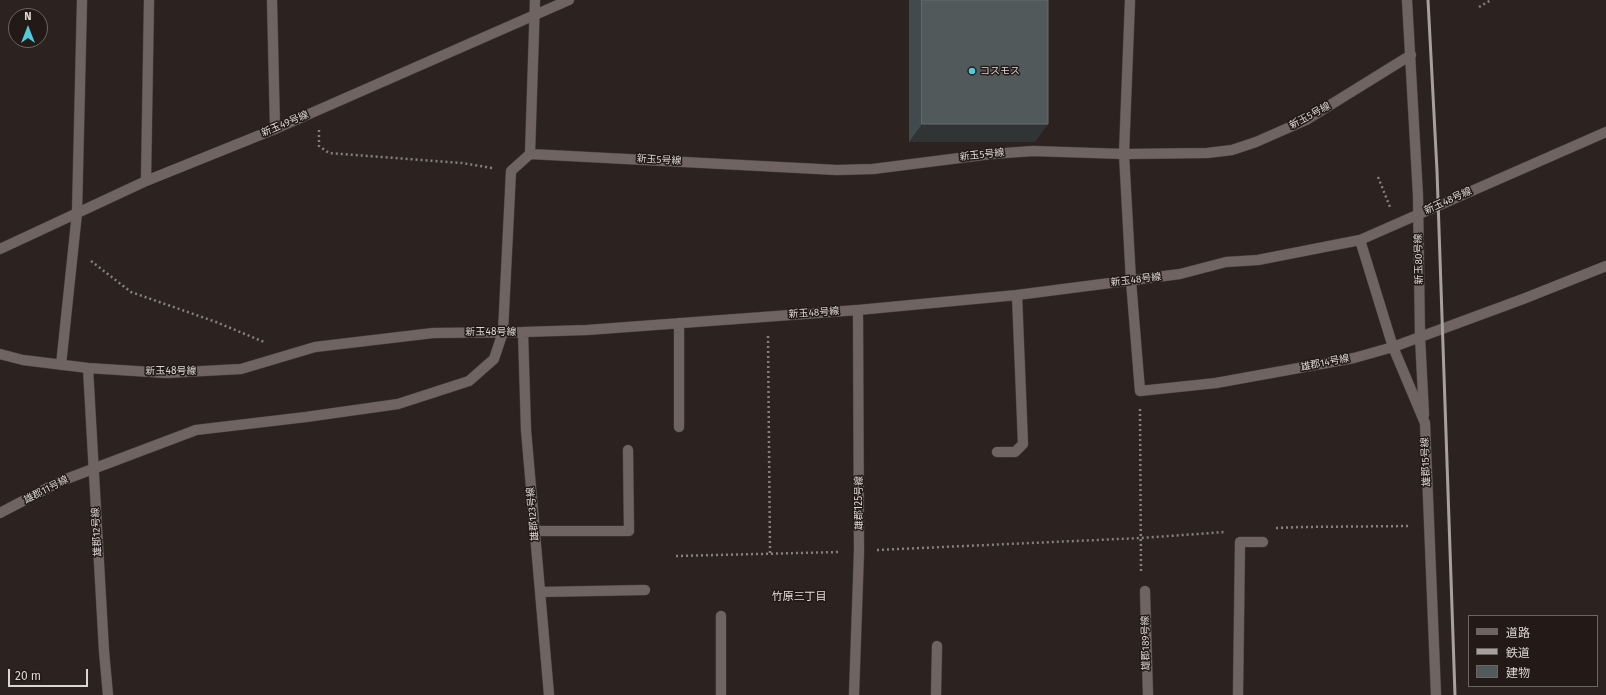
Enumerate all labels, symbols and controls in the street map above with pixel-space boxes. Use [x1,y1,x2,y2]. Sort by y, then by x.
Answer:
north arrow [8,8,48,48]
text: N [24,10,32,23]
place label: コスモス [980,65,1020,77]
marker: コスモス [967,66,977,76]
street label: 新玉5号線 [1287,100,1333,132]
street label: 新玉49号線 [259,109,311,139]
street label: 新玉5号線 [959,147,1005,163]
street label: 新玉5号線 [636,153,682,167]
street label: 新玉48号線 [1422,185,1474,217]
street label: 新玉80号線 [1413,233,1425,285]
street label: 新玉48号線 [1110,271,1162,289]
street label: 新玉48号線 [788,305,840,321]
street label: 新玉48号線 [466,326,516,338]
street label: 雄郡14号線 [1299,352,1351,374]
street label: 新玉48号線 [146,365,196,377]
street label: 雄郡15号線 [1419,437,1433,487]
street label: 雄郡11号線 [22,474,70,506]
street label: 雄郡125号線 [853,476,865,530]
street label: 雄郡123号線 [525,486,541,542]
street label: 雄郡12号線 [90,507,104,557]
district label: 竹原三丁目 [772,590,826,604]
street label: 雄郡189号線 [1140,615,1152,671]
legend [1468,615,1598,687]
text: 道路 [1506,626,1530,640]
text: 鉄道 [1506,646,1530,660]
scale bar [10,661,90,687]
text: 建物 [1506,666,1530,680]
text: 20 m [15,669,41,683]

